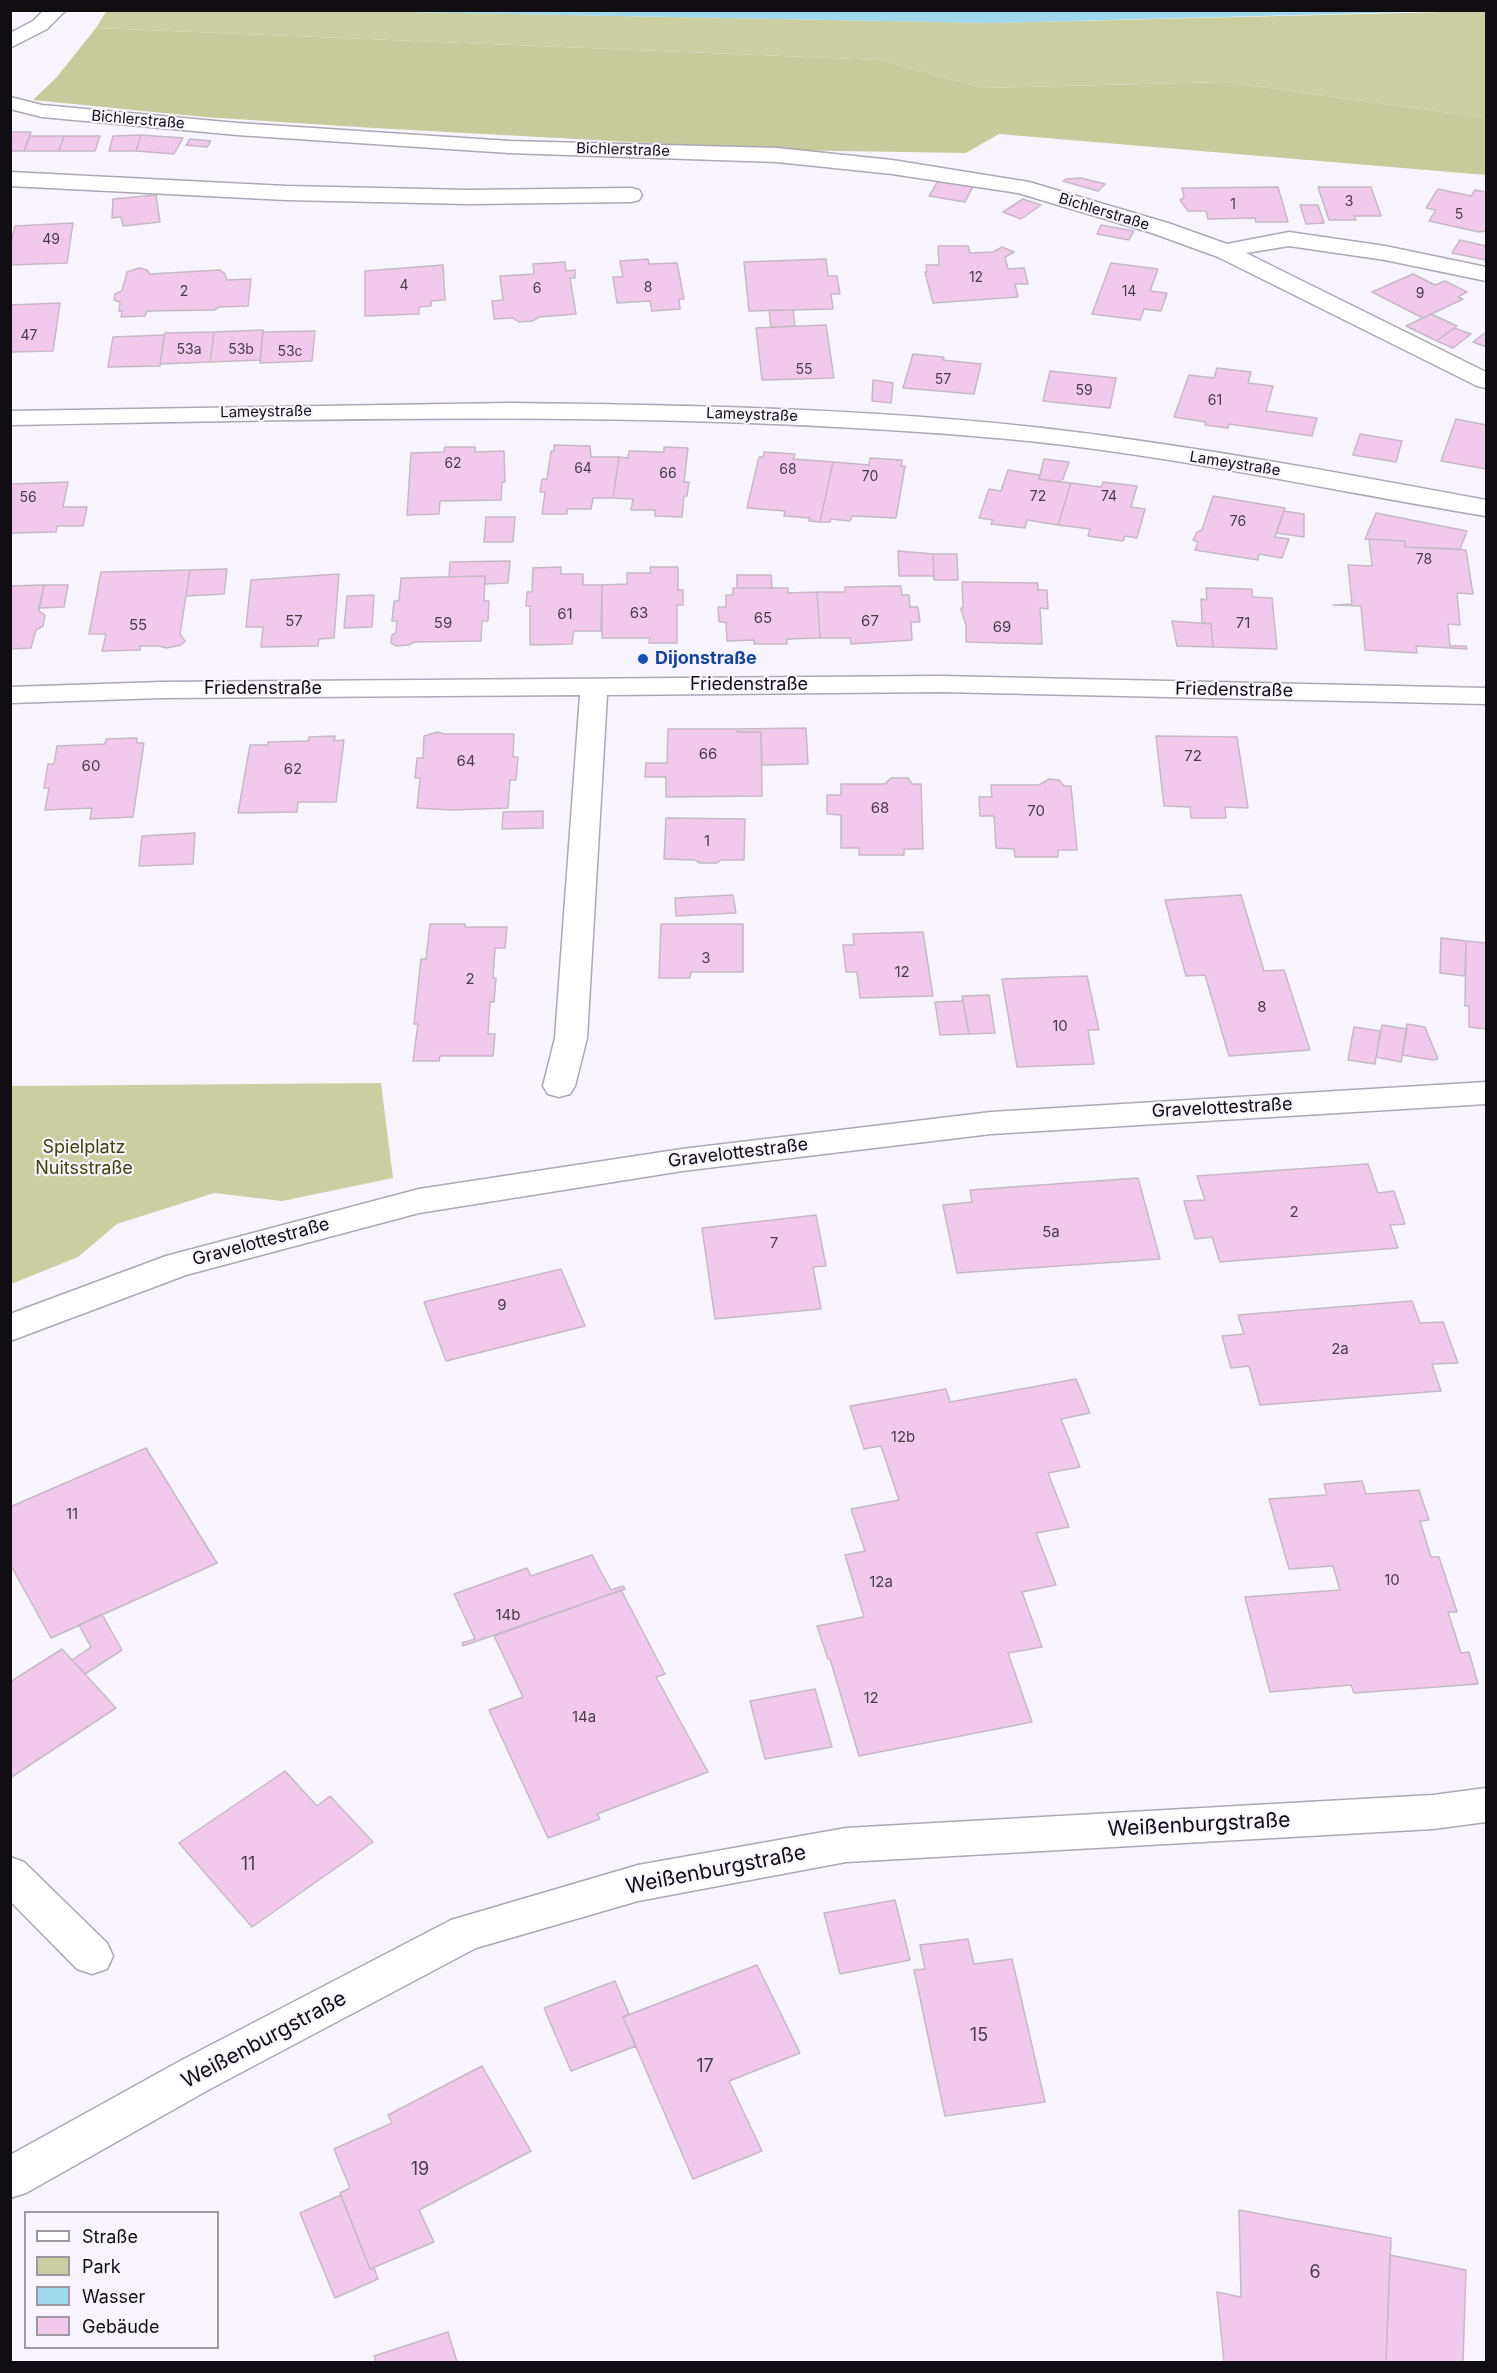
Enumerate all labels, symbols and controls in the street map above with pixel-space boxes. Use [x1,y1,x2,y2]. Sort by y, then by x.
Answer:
street label: Bichlerstraße [90,107,186,133]
street label: Bichlerstraße [576,139,670,161]
street label: Bichlerstraße [1057,190,1151,234]
house number: 3 [1345,194,1353,210]
house number: 1 [1230,197,1236,213]
house number: 5 [1455,207,1463,223]
house number: 49 [42,232,60,248]
house number: 12 [969,270,983,286]
house number: 4 [399,278,409,294]
house number: 8 [644,280,652,296]
house number: 6 [533,281,541,297]
house number: 2 [180,284,188,300]
house number: 14 [1122,284,1136,300]
house number: 9 [1416,286,1424,302]
house number: 47 [21,328,37,344]
house number: 53a [176,342,202,358]
house number: 53b [228,342,254,358]
house number: 53c [277,344,303,360]
house number: 55 [795,362,813,378]
house number: 57 [935,372,951,388]
house number: 59 [1075,383,1093,399]
house number: 61 [1208,393,1222,409]
street label: Lameystraße [220,402,312,422]
street label: Lameystraße [706,404,798,426]
street label: Lameystraße [1188,448,1282,480]
house number: 62 [444,456,462,472]
house number: 64 [574,461,592,477]
house number: 68 [779,462,797,478]
house number: 66 [659,466,677,482]
house number: 70 [862,469,878,485]
house number: 72 [1030,489,1046,505]
house number: 74 [1101,489,1117,505]
house number: 56 [19,490,37,506]
house number: 76 [1230,514,1246,530]
house number: 78 [1416,552,1432,568]
house number: 63 [630,604,648,622]
house number: 61 [557,605,573,623]
house number: 65 [754,609,772,627]
house number: 57 [285,612,303,630]
house number: 67 [861,612,879,630]
house number: 59 [434,614,452,632]
house number: 71 [1236,614,1250,632]
house number: 55 [129,616,147,634]
house number: 69 [993,618,1011,636]
place label: Dijonstraße [655,648,757,670]
marker: Dijonstraße [636,652,650,666]
street label: Friedenstraße [690,674,808,696]
street label: Friedenstraße [204,678,322,700]
street label: Friedenstraße [1175,678,1293,702]
house number: 66 [699,745,717,763]
house number: 72 [1184,747,1202,765]
house number: 64 [457,752,475,770]
house number: 60 [82,757,100,775]
house number: 62 [284,760,302,778]
house number: 68 [871,799,889,817]
house number: 70 [1027,802,1045,820]
house number: 1 [704,832,710,850]
house number: 3 [701,949,711,967]
house number: 12 [894,963,910,981]
house number: 2 [465,970,475,988]
house number: 8 [1257,998,1267,1016]
house number: 10 [1052,1017,1068,1035]
street label: Gravelottestraße [1151,1094,1293,1122]
street label: Gravelottestraße [667,1134,809,1172]
park label: Spielplatz Nuitsstraße [35,1137,133,1180]
house number: 2 [1289,1203,1299,1221]
street label: Gravelottestraße [190,1213,332,1271]
house number: 5a [1042,1223,1060,1241]
house number: 7 [770,1234,778,1252]
house number: 9 [497,1296,507,1314]
house number: 2a [1331,1340,1349,1358]
house number: 12b [891,1428,915,1446]
house number: 11 [66,1505,78,1523]
house number: 10 [1384,1571,1400,1589]
house number: 12a [869,1573,893,1591]
house number: 14b [496,1606,520,1624]
house number: 12 [863,1689,879,1707]
house number: 14a [572,1708,596,1726]
street label: Weißenburgstraße [1107,1808,1291,1842]
street label: Weißenburgstraße [624,1840,808,1900]
house number: 11 [241,1854,255,1876]
street label: Weißenburgstraße [177,1986,351,2094]
house number: 15 [970,2025,988,2047]
house number: 17 [696,2056,714,2078]
house number: 19 [411,2159,429,2181]
legend [24,2211,219,2349]
text: Straße [82,2226,138,2247]
text: Park [82,2256,121,2277]
house number: 6 [1309,2262,1321,2284]
text: Wasser [82,2286,145,2307]
text: Gebäude [82,2316,159,2337]

